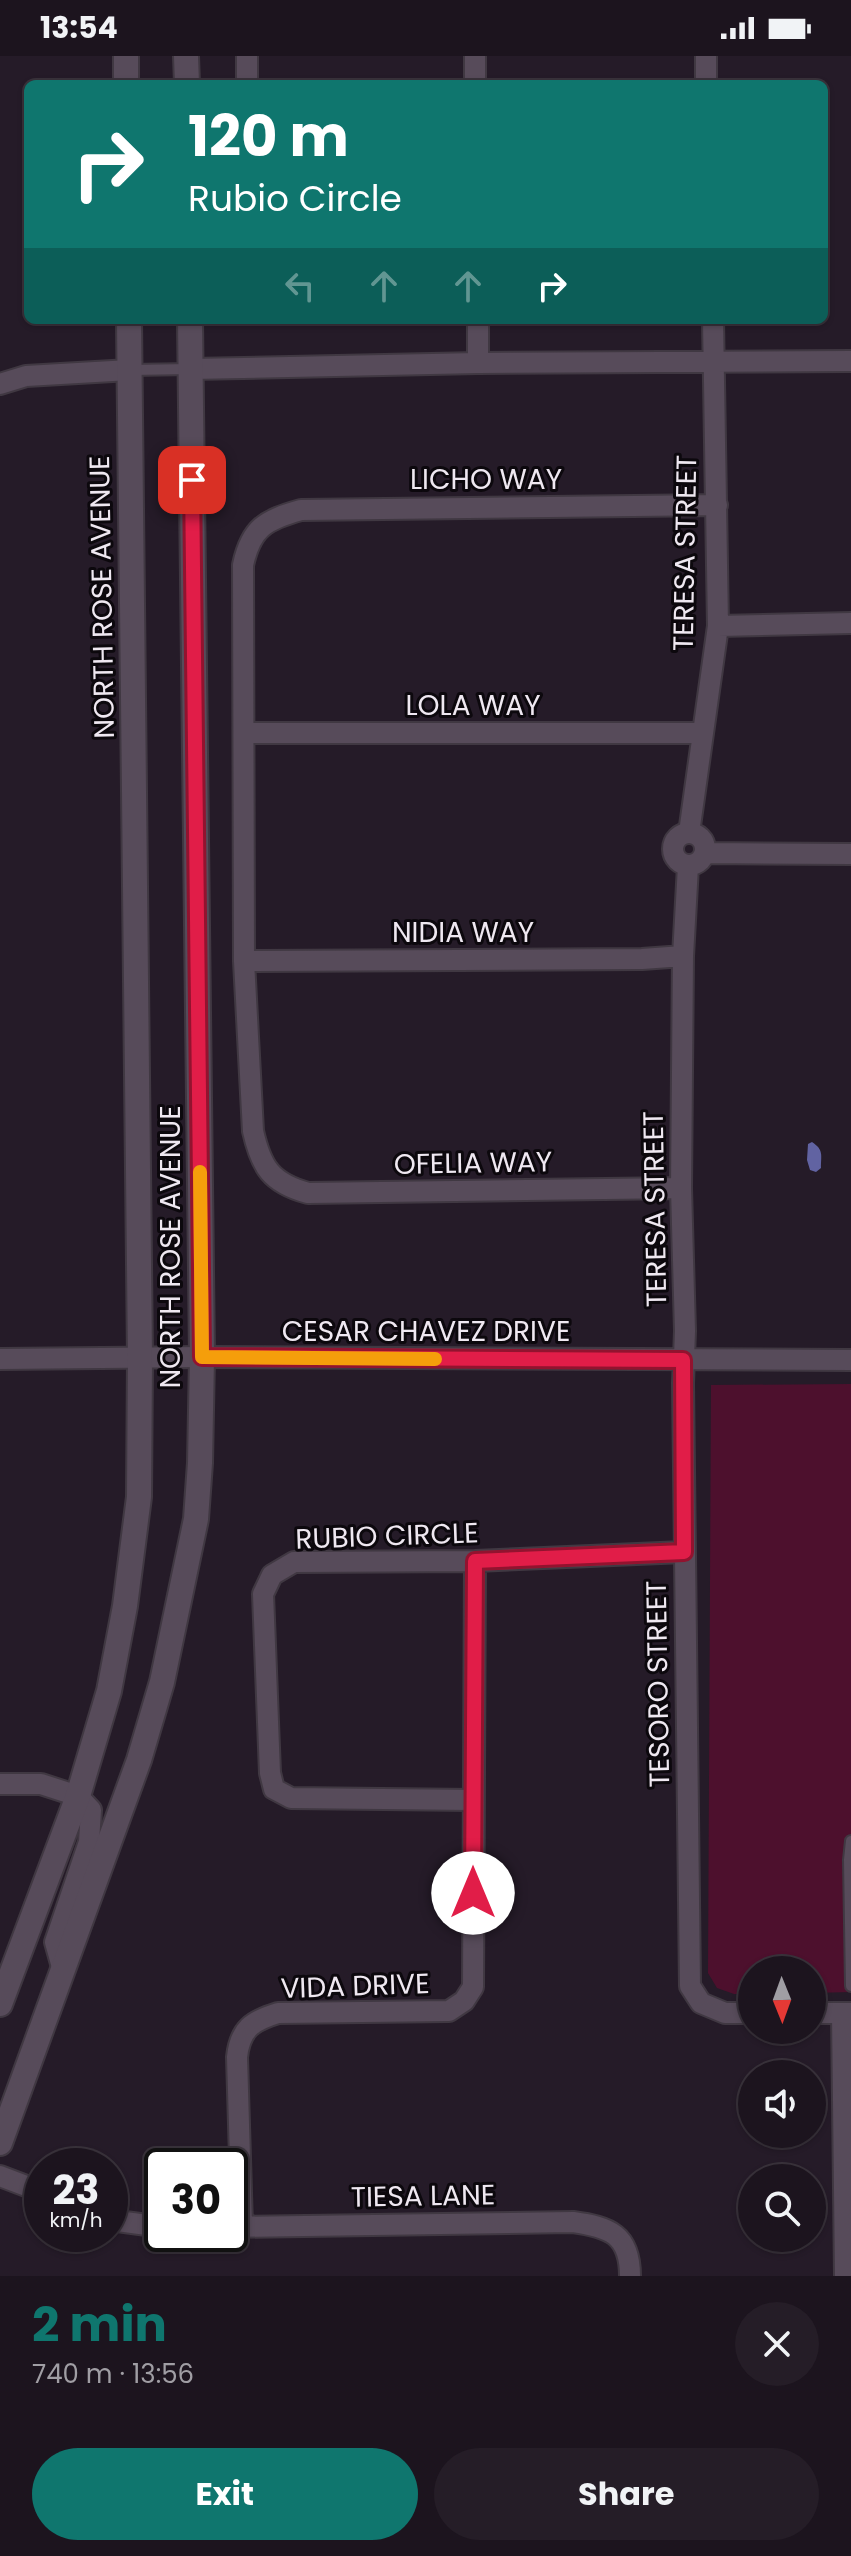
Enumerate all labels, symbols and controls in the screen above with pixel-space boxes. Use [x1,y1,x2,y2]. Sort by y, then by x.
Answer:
text: 13:54 [40,6,118,49]
text: 120 m [188,97,349,176]
icon: right [56,112,160,216]
text: Rubio Circle [188,173,402,224]
icon: left [278,264,322,308]
icon: ahead [362,264,406,308]
icon: ahead [446,264,490,308]
icon: right [530,264,574,308]
pin [158,446,226,514]
street label: NORTH ROSE AVENUE [80,455,124,739]
street label: TERESA STREET [664,455,706,651]
icon: arrive [170,458,214,502]
street label: LICHO WAY [410,460,562,499]
street label: LOLA WAY [405,686,541,725]
street label: NIDIA WAY [392,913,534,952]
street label: NORTH ROSE AVENUE [151,1105,190,1389]
street label: TERESA STREET [634,1111,676,1307]
street label: OFELIA WAY [393,1142,553,1184]
street label: CESAR CHAVEZ DRIVE [282,1312,570,1351]
street label: RUBIO CIRCLE [295,1513,479,1559]
street label: TESORO STREET [637,1580,679,1788]
position arrow [431,1851,515,1935]
north arrow [738,1956,826,2044]
map controls [738,1956,826,2252]
street label: VIDA DRIVE [280,1964,430,2008]
button: sound [738,2060,826,2148]
speed limit sign: 30 [144,2148,248,2252]
text: 23 [52,2162,100,2218]
button: search [738,2164,826,2252]
street label: TIESA LANE [351,2175,495,2217]
text: km/h [49,2206,103,2234]
text: 2 min [32,2291,167,2358]
button: close [735,2302,819,2386]
text: 740 m · 13:56 [32,2356,194,2392]
button: Exit [32,2448,418,2540]
button: Share [434,2448,819,2540]

